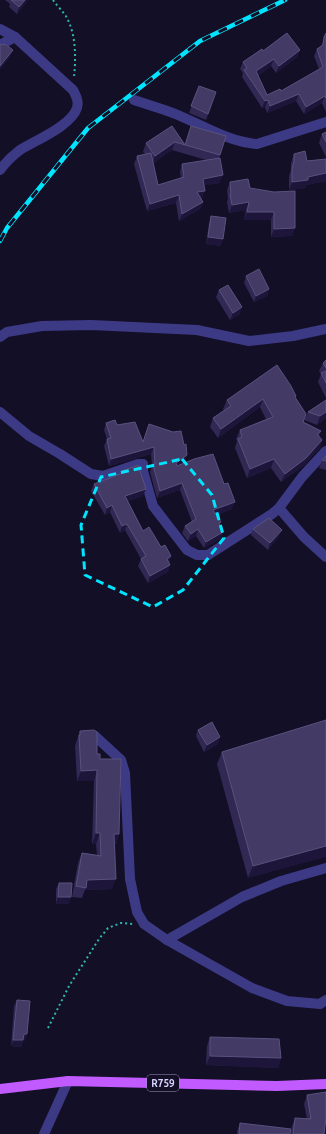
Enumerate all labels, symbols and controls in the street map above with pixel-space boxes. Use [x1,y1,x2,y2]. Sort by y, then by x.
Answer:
road number: R759 [147,1075,179,1091]

